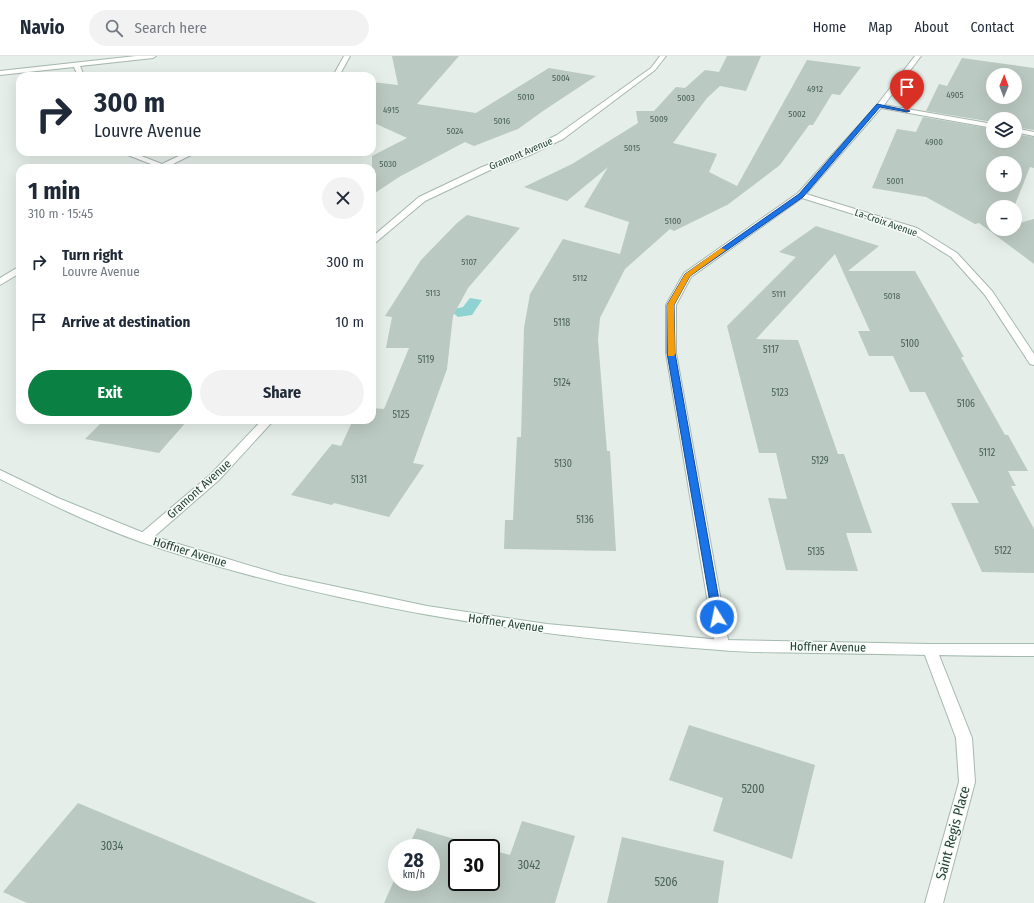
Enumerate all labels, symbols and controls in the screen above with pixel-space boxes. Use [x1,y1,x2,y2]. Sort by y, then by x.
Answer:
search box [89,10,369,46]
text: Navio [20,16,65,39]
icon: search [103,17,125,39]
text: Search here [135,19,207,37]
text: Home [813,19,846,36]
text: Map [868,19,892,36]
text: About [914,19,949,36]
text: Contact [971,19,1014,36]
north arrow [986,68,1022,104]
map controls [986,68,1022,236]
pin [890,70,924,111]
house number: 5004 [552,73,571,83]
icon: arrive [896,76,918,98]
house number: 4912 [807,84,823,94]
text: 300 m [94,86,165,119]
icon: right [28,88,80,140]
house number: 4905 [946,90,964,100]
house number: 5010 [518,92,535,102]
house number: 5003 [677,93,695,103]
house number: 4915 [383,105,399,115]
house number: 5002 [788,109,806,119]
button: layers [986,112,1022,148]
house number: 5009 [650,114,668,124]
house number: 5016 [494,116,511,126]
text: Louvre Avenue [94,120,201,142]
house number: 5024 [447,126,464,136]
street label: Gramont Avenue [487,135,555,173]
house number: 4900 [925,137,943,147]
house number: 5015 [624,143,640,153]
button: + [986,156,1022,192]
house number: 5030 [379,159,397,169]
house number: 5001 [887,176,903,186]
text: 1 min [28,177,80,205]
button: close [322,177,364,219]
button: − [986,200,1022,236]
text: 310 m · 15:45 [28,206,93,221]
street label: La-Croix Avenue [853,207,919,239]
house number: 5100 [665,216,682,226]
text: Turn right [62,246,123,264]
icon: right [28,251,50,273]
text: 300 m [327,253,364,271]
house number: 5107 [461,257,477,267]
text: Louvre Avenue [62,264,140,279]
house number: 5112 [573,273,587,283]
house number: 5113 [426,288,440,298]
house number: 5111 [772,289,786,299]
house number: 5018 [884,291,901,301]
icon: arrive [28,311,50,333]
text: Arrive at destination [62,313,190,331]
text: 10 m [335,313,364,331]
house number: 5118 [554,317,570,329]
house number: 5100 [901,338,919,350]
house number: 5117 [763,344,779,356]
house number: 5119 [418,354,434,366]
button: Exit [28,370,192,416]
button: Share [200,370,364,416]
house number: 5124 [553,377,571,389]
house number: 5123 [772,387,789,399]
house number: 5106 [957,398,975,410]
house number: 5125 [393,409,410,421]
house number: 5112 [979,447,996,459]
house number: 5129 [811,455,829,467]
street label: Gramont Avenue [164,457,234,521]
house number: 5130 [554,458,572,470]
house number: 5131 [351,474,367,486]
house number: 5136 [576,514,594,526]
street label: Hoffner Avenue [151,534,229,570]
house number: 5122 [995,545,1012,557]
house number: 5135 [807,546,825,558]
position arrow [696,596,738,638]
street label: Hoffner Avenue [467,611,545,635]
street label: Hoffner Avenue [790,639,866,655]
house number: 5200 [741,782,765,796]
street label: Saint Regis Place [932,784,974,882]
house number: 3034 [101,839,124,853]
speed limit sign: 30 [448,839,500,891]
text: 28 [404,848,424,872]
house number: 3042 [518,858,540,872]
text: km/h [403,869,425,881]
house number: 5206 [655,875,677,889]

